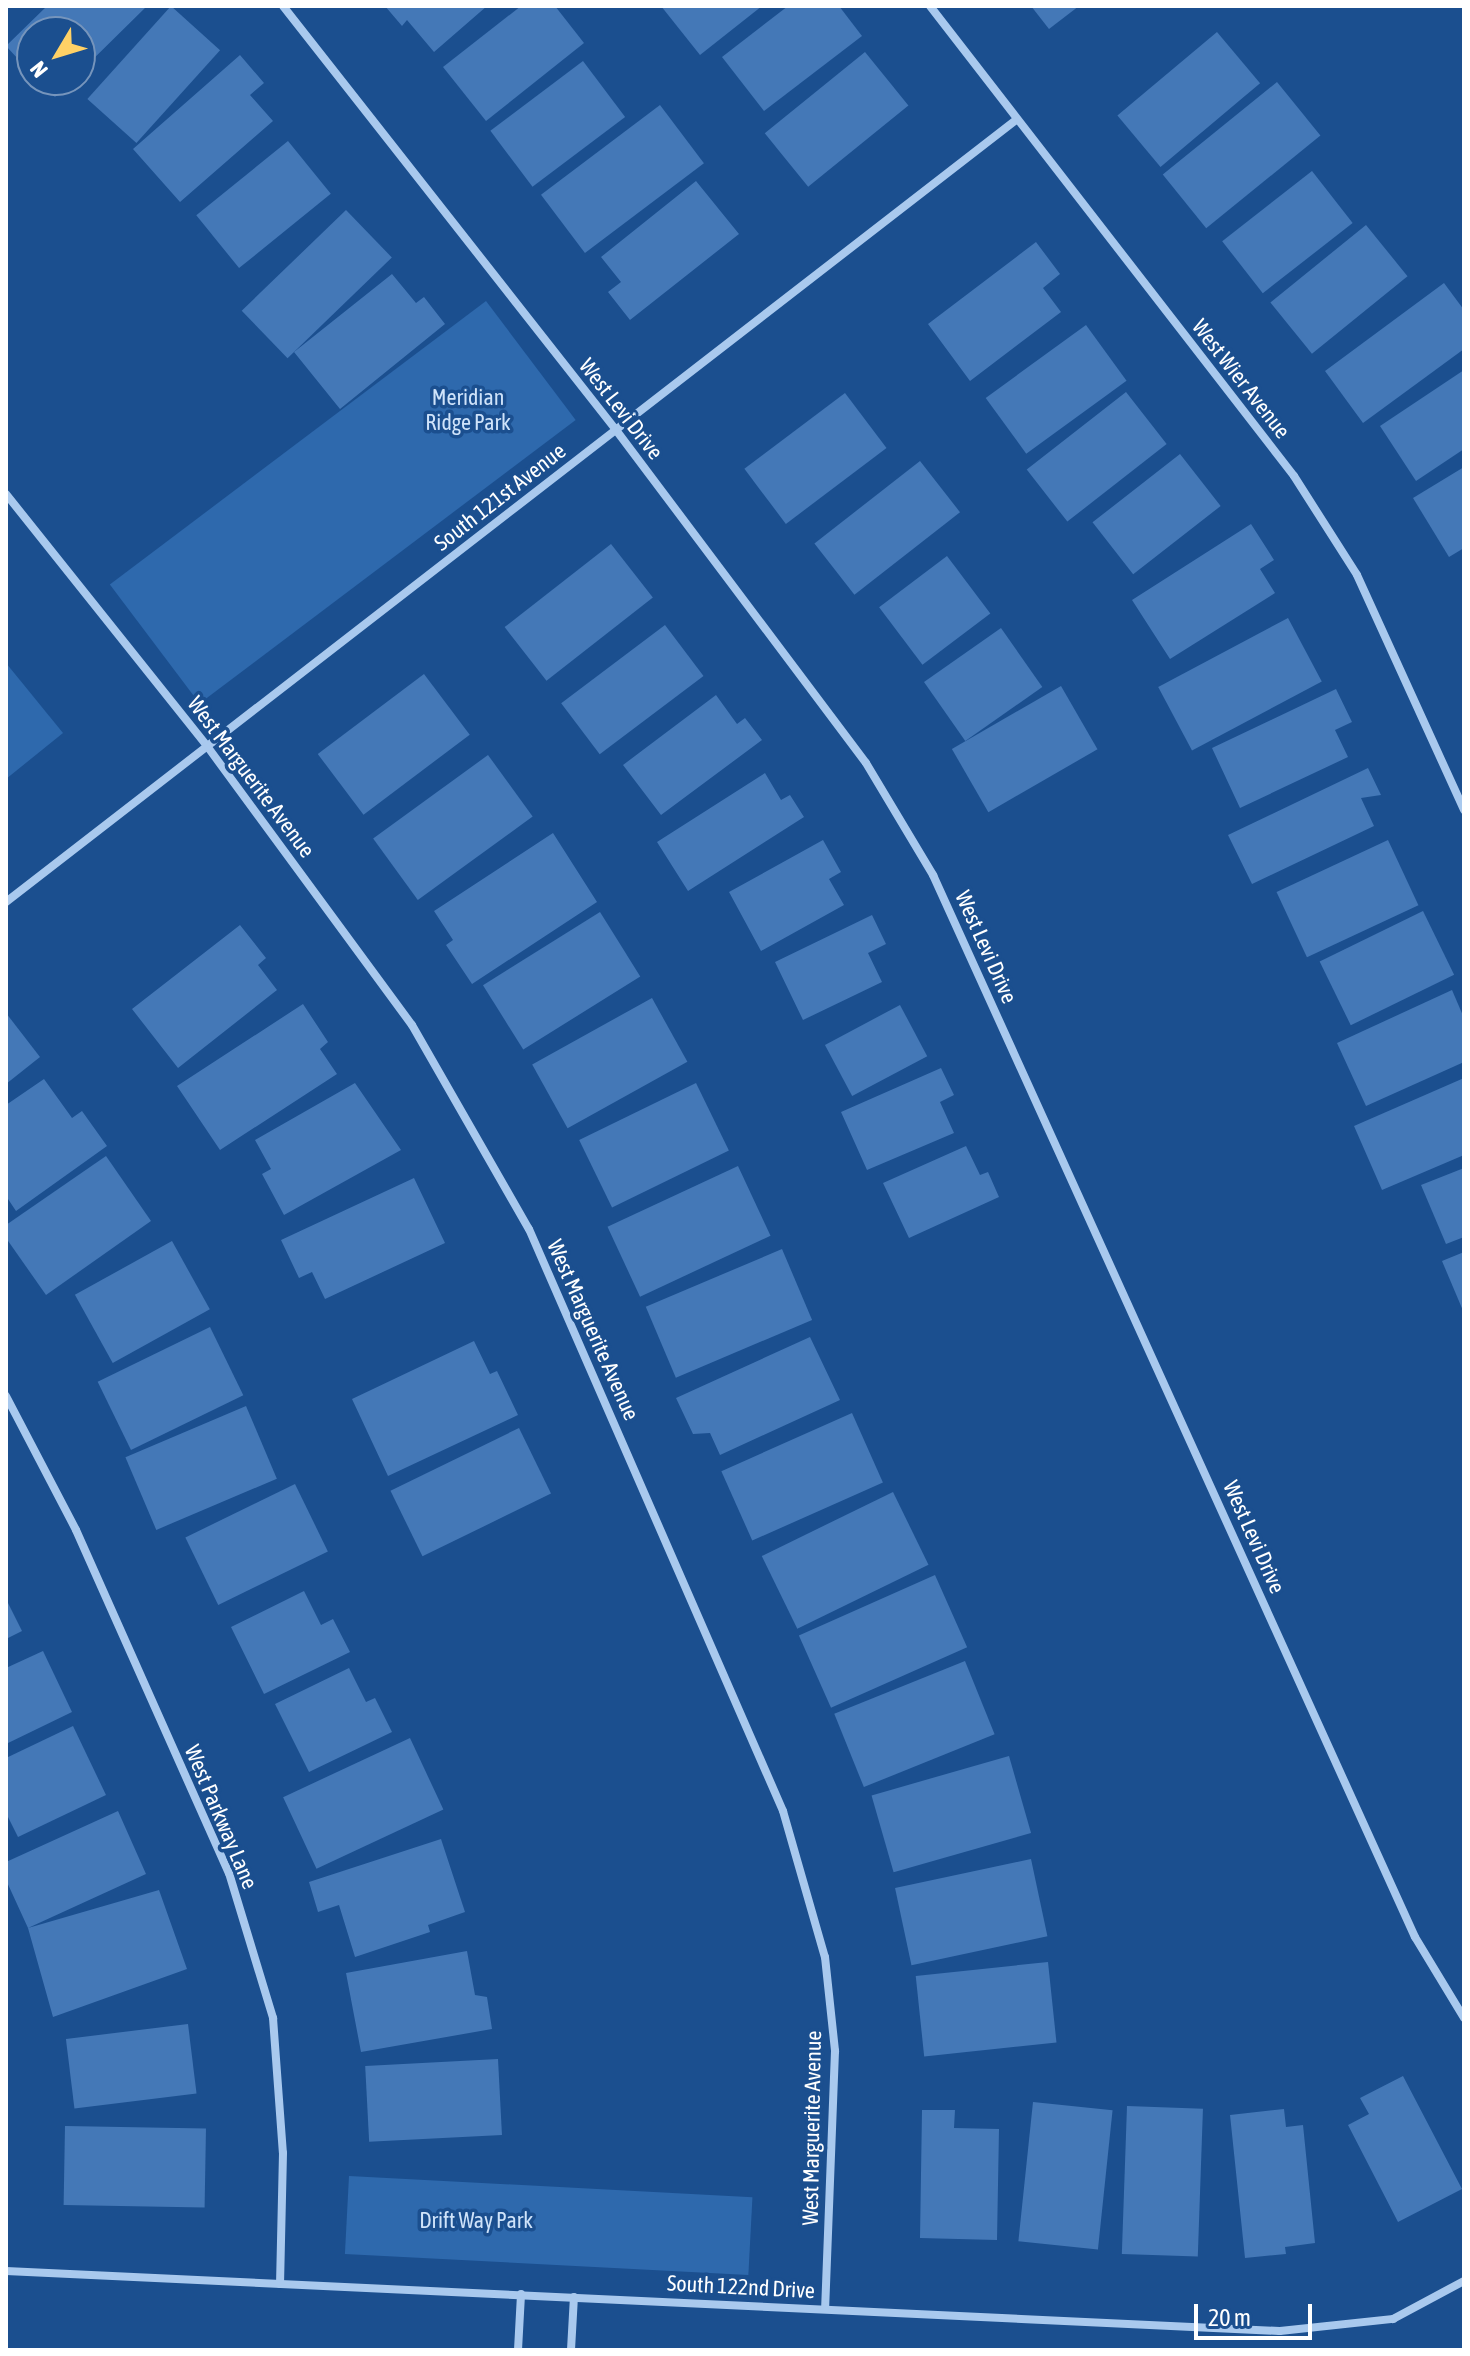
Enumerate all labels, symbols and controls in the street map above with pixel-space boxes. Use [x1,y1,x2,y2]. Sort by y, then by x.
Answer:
north arrow [16,16,96,96]
text: N [24,56,53,83]
street label: West Wier Avenue [1186,314,1296,444]
street label: West Levi Drive [573,353,669,465]
park label: Meridian Ridge Park [425,384,511,436]
street label: South 121st Avenue [429,438,571,556]
street label: West Marguerite Avenue [182,691,320,863]
street label: West Levi Drive [949,887,1023,1007]
street label: West Marguerite Avenue [541,1236,645,1424]
street label: West Levi Drive [1217,1477,1291,1597]
street label: West Parkway Lane [179,1741,263,1893]
street label: West Marguerite Avenue [797,2030,827,2226]
park label: Drift Way Park [419,2208,533,2234]
street label: South 122nd Drive [666,2270,816,2304]
scale bar [1198,2288,1316,2338]
text: 20 m [1208,2304,1251,2331]

